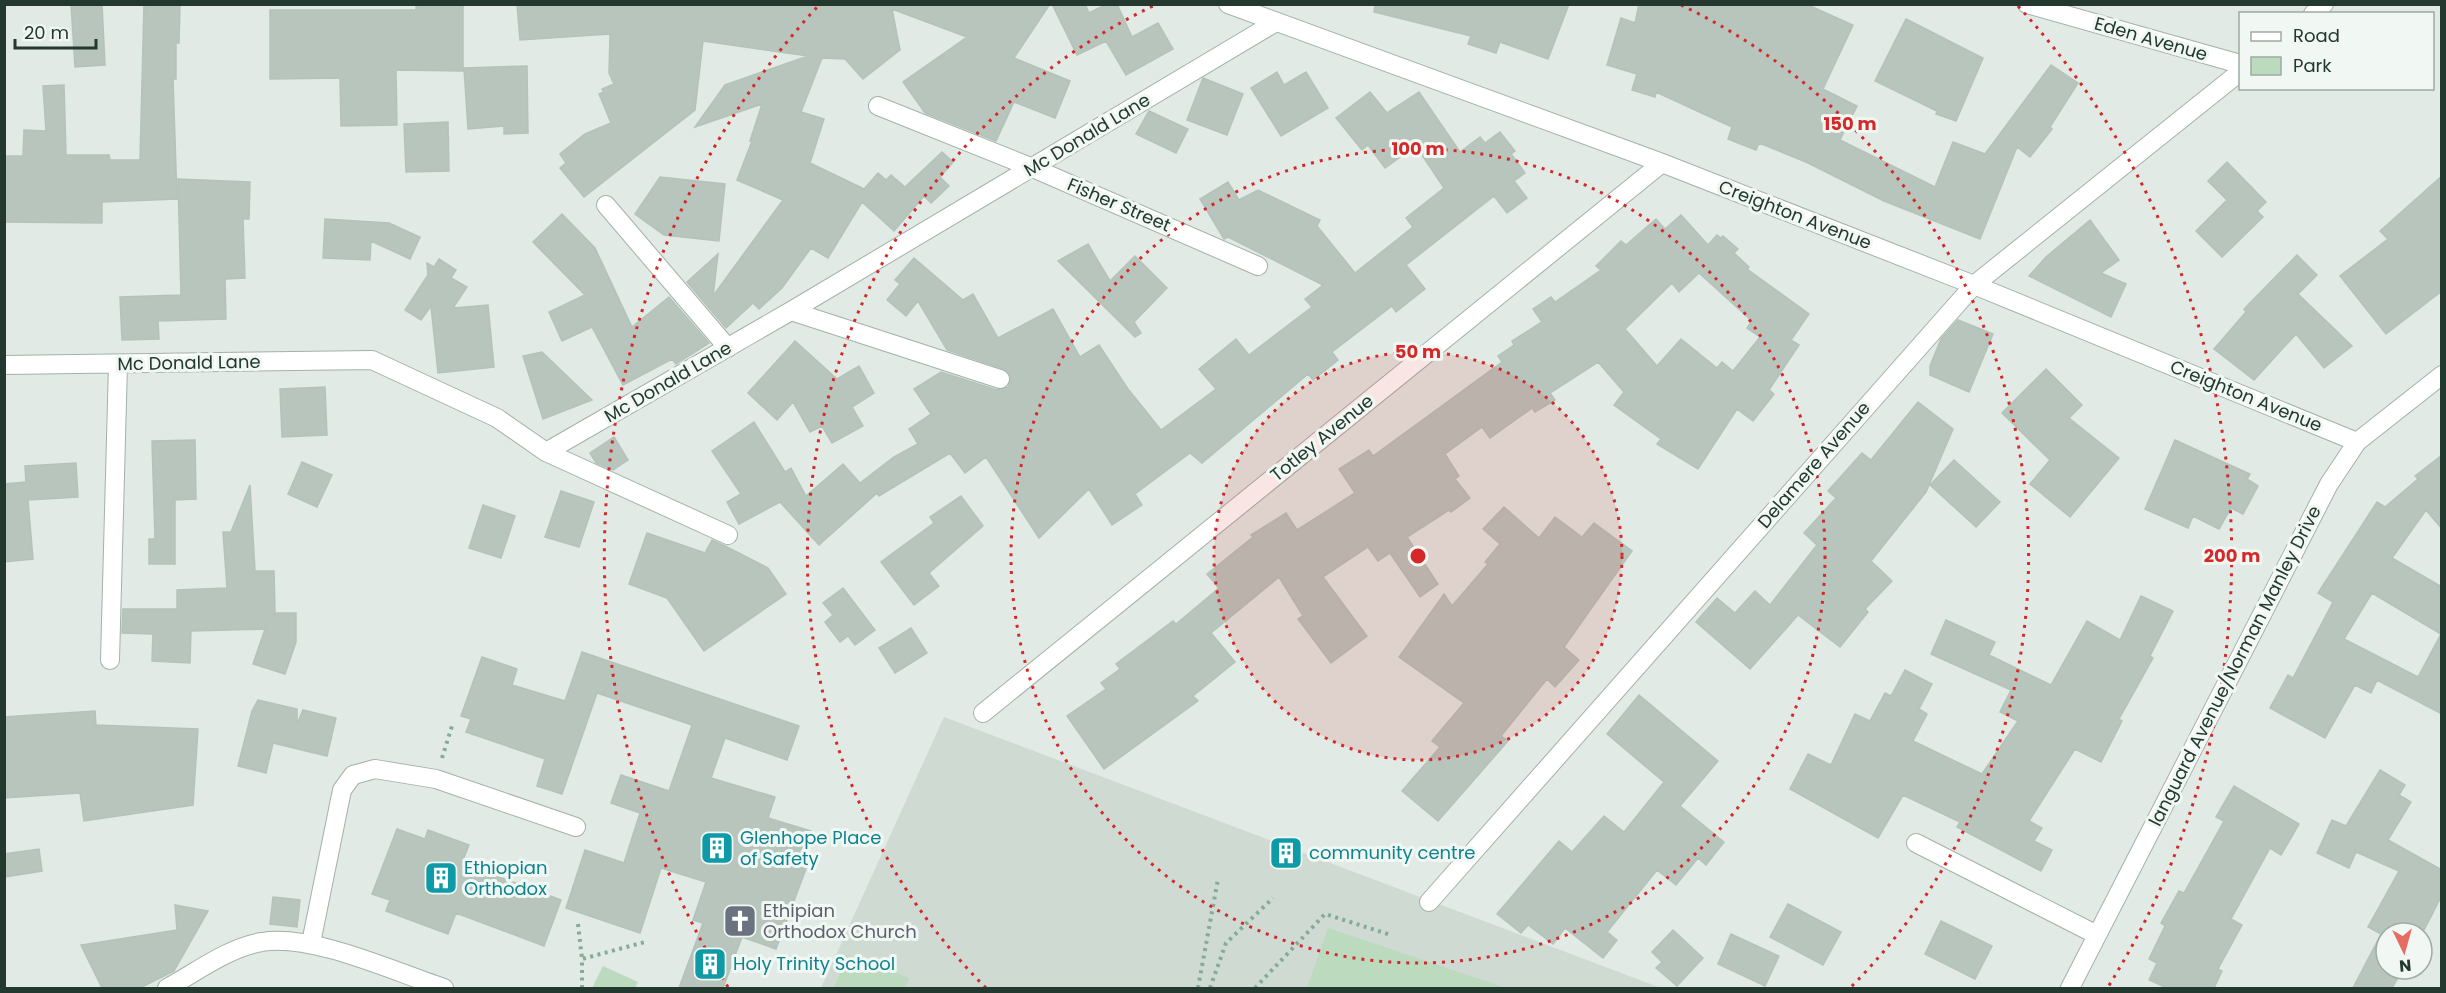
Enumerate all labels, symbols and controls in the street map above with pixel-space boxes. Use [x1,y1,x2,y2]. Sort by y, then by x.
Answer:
street label: Eden Avenue [2092,10,2211,67]
scale bar [15,12,96,50]
legend [2239,12,2434,90]
text: 20 m [24,20,69,45]
text: Road [2293,23,2340,48]
text: Park [2293,53,2332,78]
street label: Mc Donald Lane [1019,87,1155,182]
text: 150 m [1823,111,1877,136]
text: 100 m [1391,136,1445,161]
street label: Fisher Street [1064,172,1175,237]
street label: Creighton Avenue [1715,174,1875,255]
street label: Mc Donald Lane [599,335,736,428]
text: 50 m [1395,339,1441,364]
street label: Mc Donald Lane [117,349,261,376]
street label: Creighton Avenue [2166,354,2326,437]
street label: Totley Avenue [1265,388,1378,487]
street label: Delamere Avenue [1752,396,1876,533]
street label: languard Avenue/Norman Manley Drive [2142,501,2327,830]
text: 200 m [2204,543,2260,568]
centre of rings [1408,546,1428,566]
place label: Glenhope Place of Safety [740,825,881,871]
building icon: Glenhope Place of Safety [699,830,735,866]
building icon: community centre [1268,835,1304,871]
place label: community centre [1309,840,1476,865]
place label: Ethiopian Orthodox [464,855,548,901]
building icon: Ethiopian Orthodox [423,860,459,896]
place label: Ethipian Orthodox Church [763,898,917,944]
church icon: Ethipian Orthodox Church [722,903,758,939]
north arrow [2374,921,2434,981]
building icon: Holy Trinity School [692,946,728,982]
place label: Holy Trinity School [733,951,895,976]
text: N [2398,953,2412,977]

